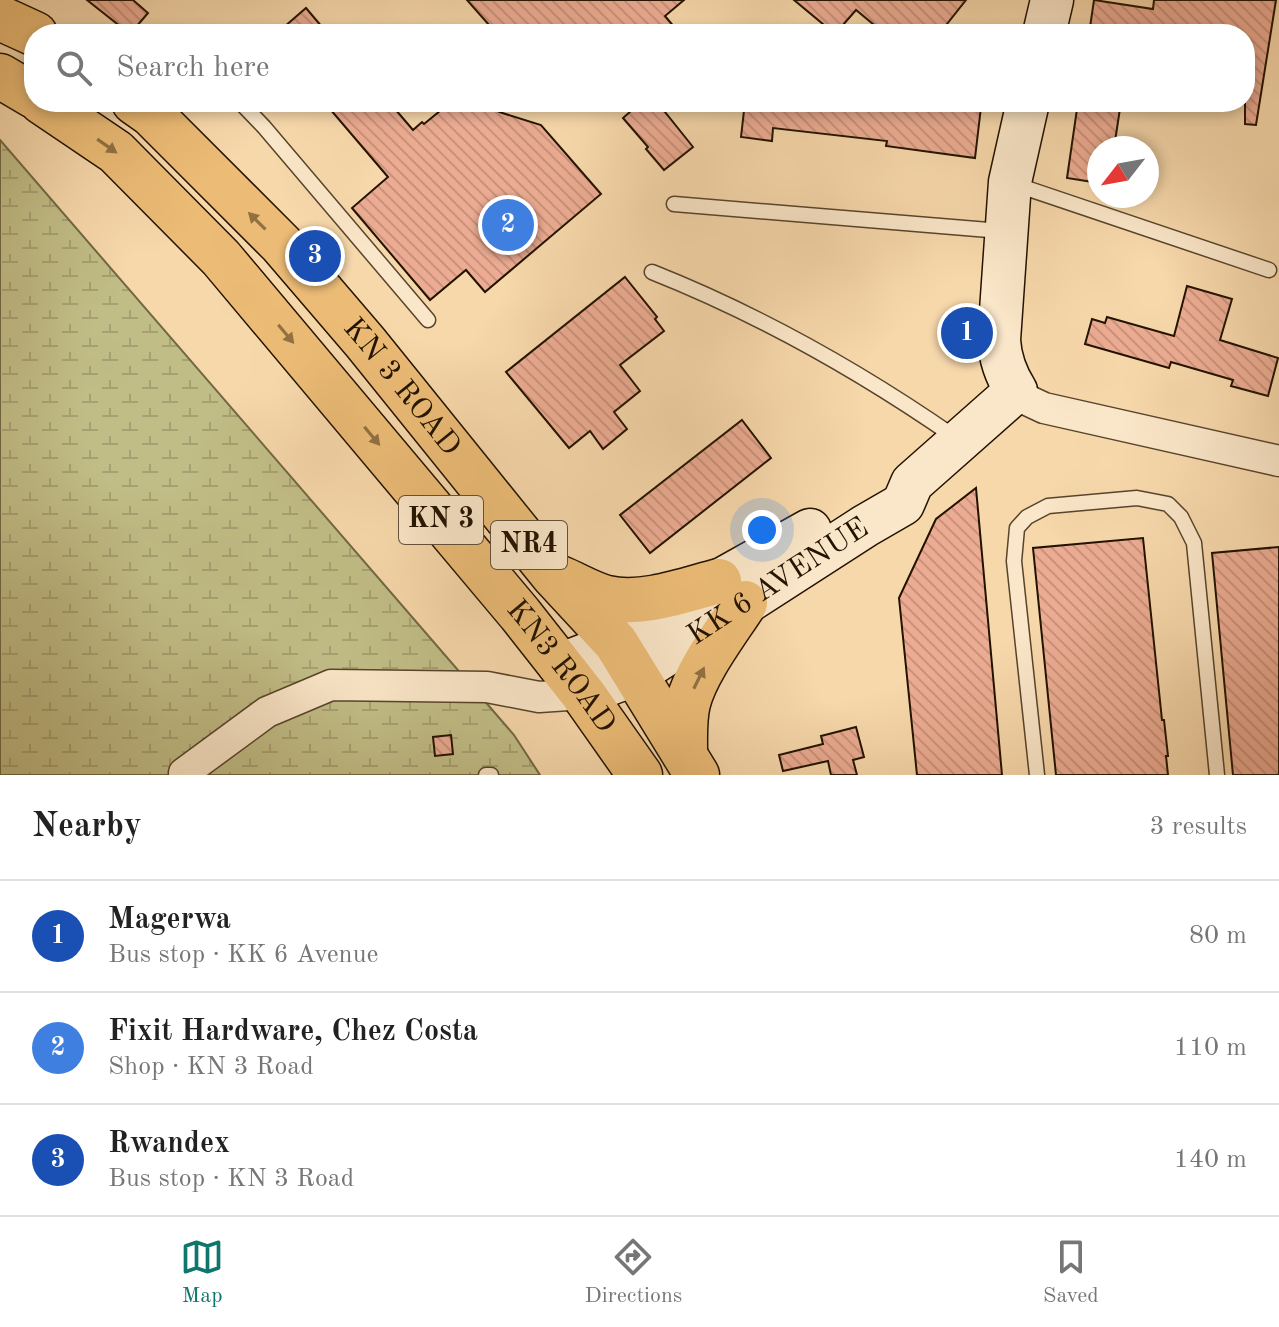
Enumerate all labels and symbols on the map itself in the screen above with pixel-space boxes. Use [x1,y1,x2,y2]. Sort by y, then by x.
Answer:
north arrow [1087,136,1159,208]
one-way arrow [96,138,117,153]
pin: 2 [482,195,534,255]
one-way arrow [248,212,267,231]
pin: 3 [289,226,341,286]
pin: 1 [941,303,993,363]
street label: KN 3 ROAD [337,313,466,462]
one-way arrow [277,324,294,344]
one-way arrow [363,426,380,447]
road number: KN 3 [399,496,483,544]
your location [742,510,782,550]
street label: KK 6 AVENUE [682,513,874,651]
road number: NR4 [491,521,567,569]
street label: KN3 ROAD [500,595,621,739]
one-way arrow [692,667,706,690]

